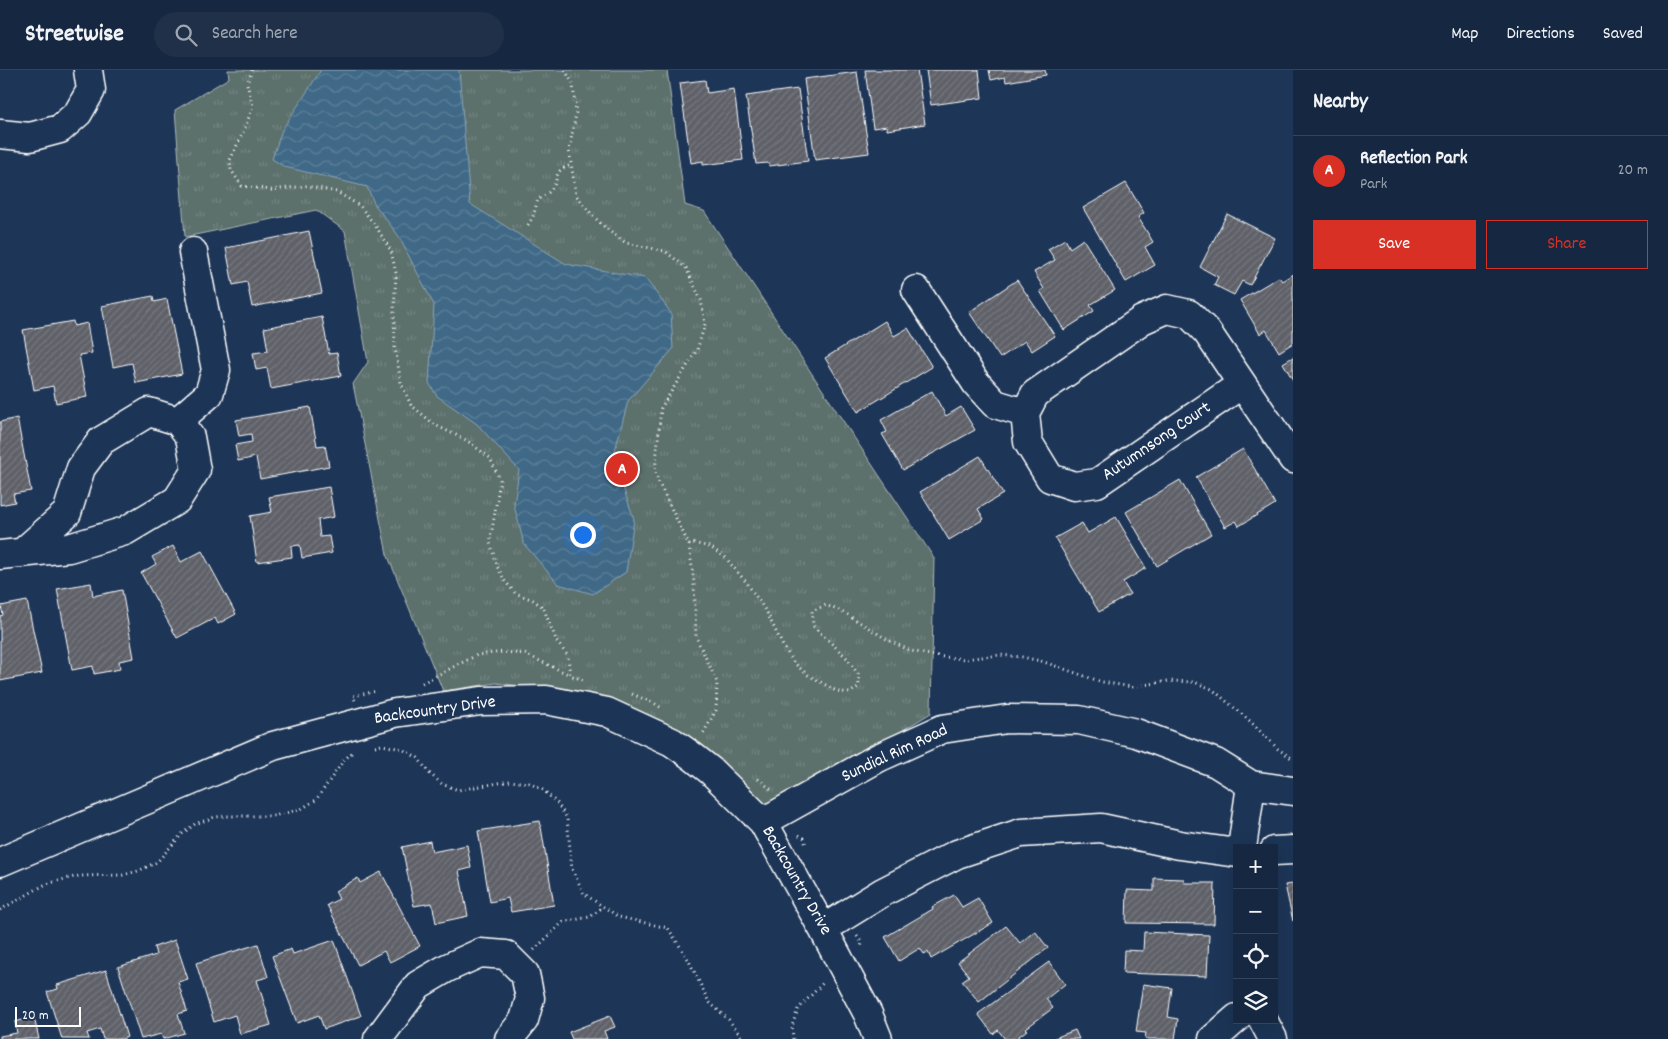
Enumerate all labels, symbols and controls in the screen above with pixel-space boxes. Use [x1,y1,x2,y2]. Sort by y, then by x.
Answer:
search box [154,12,504,57]
text: Streetwise [25,18,124,52]
icon: search [172,21,200,49]
text: Search here [212,21,298,48]
text: Map [1451,22,1478,47]
text: Directions [1506,22,1575,47]
text: Saved [1603,22,1643,47]
text: Nearby [1313,88,1368,118]
text: Reflection Park [1360,146,1468,173]
text: A [1325,159,1333,182]
text: 20 m [1618,159,1648,182]
text: Park [1360,173,1387,196]
button: Save [1313,220,1476,269]
button: Share [1486,220,1648,269]
street label: Autumnsong Court [1098,396,1217,488]
pin: A [606,450,638,488]
your location [570,522,596,548]
street label: Backcountry Drive [373,690,497,732]
street label: Sundial Rim Road [838,718,952,790]
street label: Backcountry Drive [755,822,837,940]
map controls [1233,844,1278,1024]
button: + [1233,844,1278,889]
button: − [1233,889,1278,934]
button: locate [1233,934,1278,979]
button: layers [1233,979,1278,1024]
scale bar [15,1004,81,1027]
text: 20 m [22,1006,49,1026]

